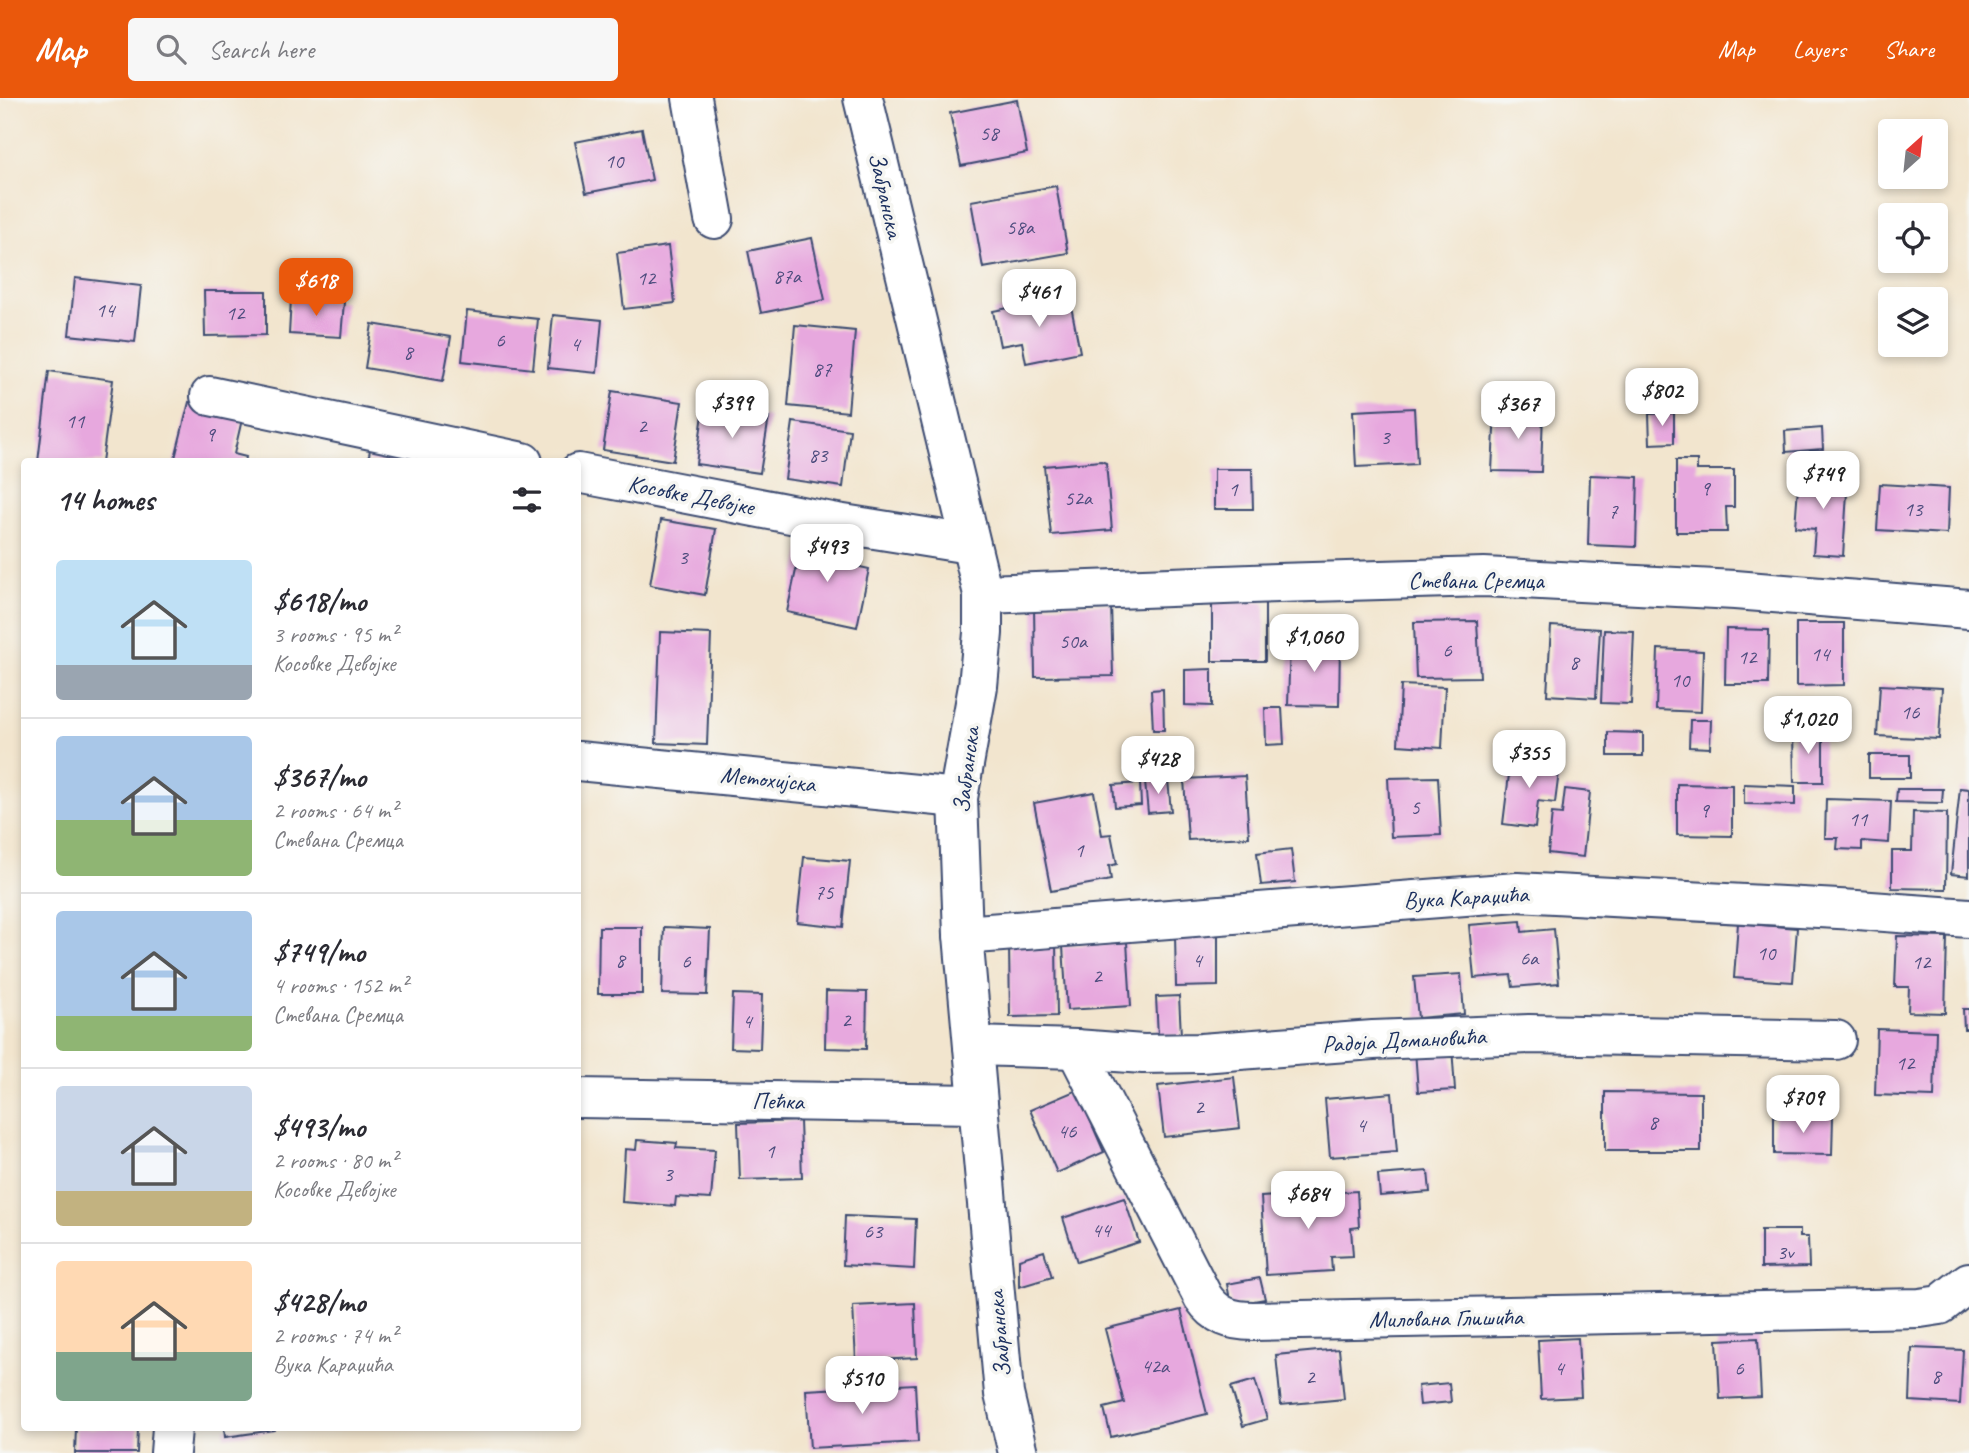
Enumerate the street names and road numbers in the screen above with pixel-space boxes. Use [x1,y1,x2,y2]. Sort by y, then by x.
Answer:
street label: Забранска [862,149,911,243]
street label: Косовке Девојке [625,468,759,522]
street label: Стевана Сремца [1408,565,1545,595]
street label: Забранска [946,723,986,815]
street label: Метохијска [719,759,818,799]
street label: Вука Караџића [1403,879,1531,915]
street label: Радоја Домановића [1321,1021,1488,1059]
street label: Пећка [752,1086,806,1116]
street label: Забранска [980,1287,1018,1379]
street label: Милована Глишића [1369,1302,1525,1334]

